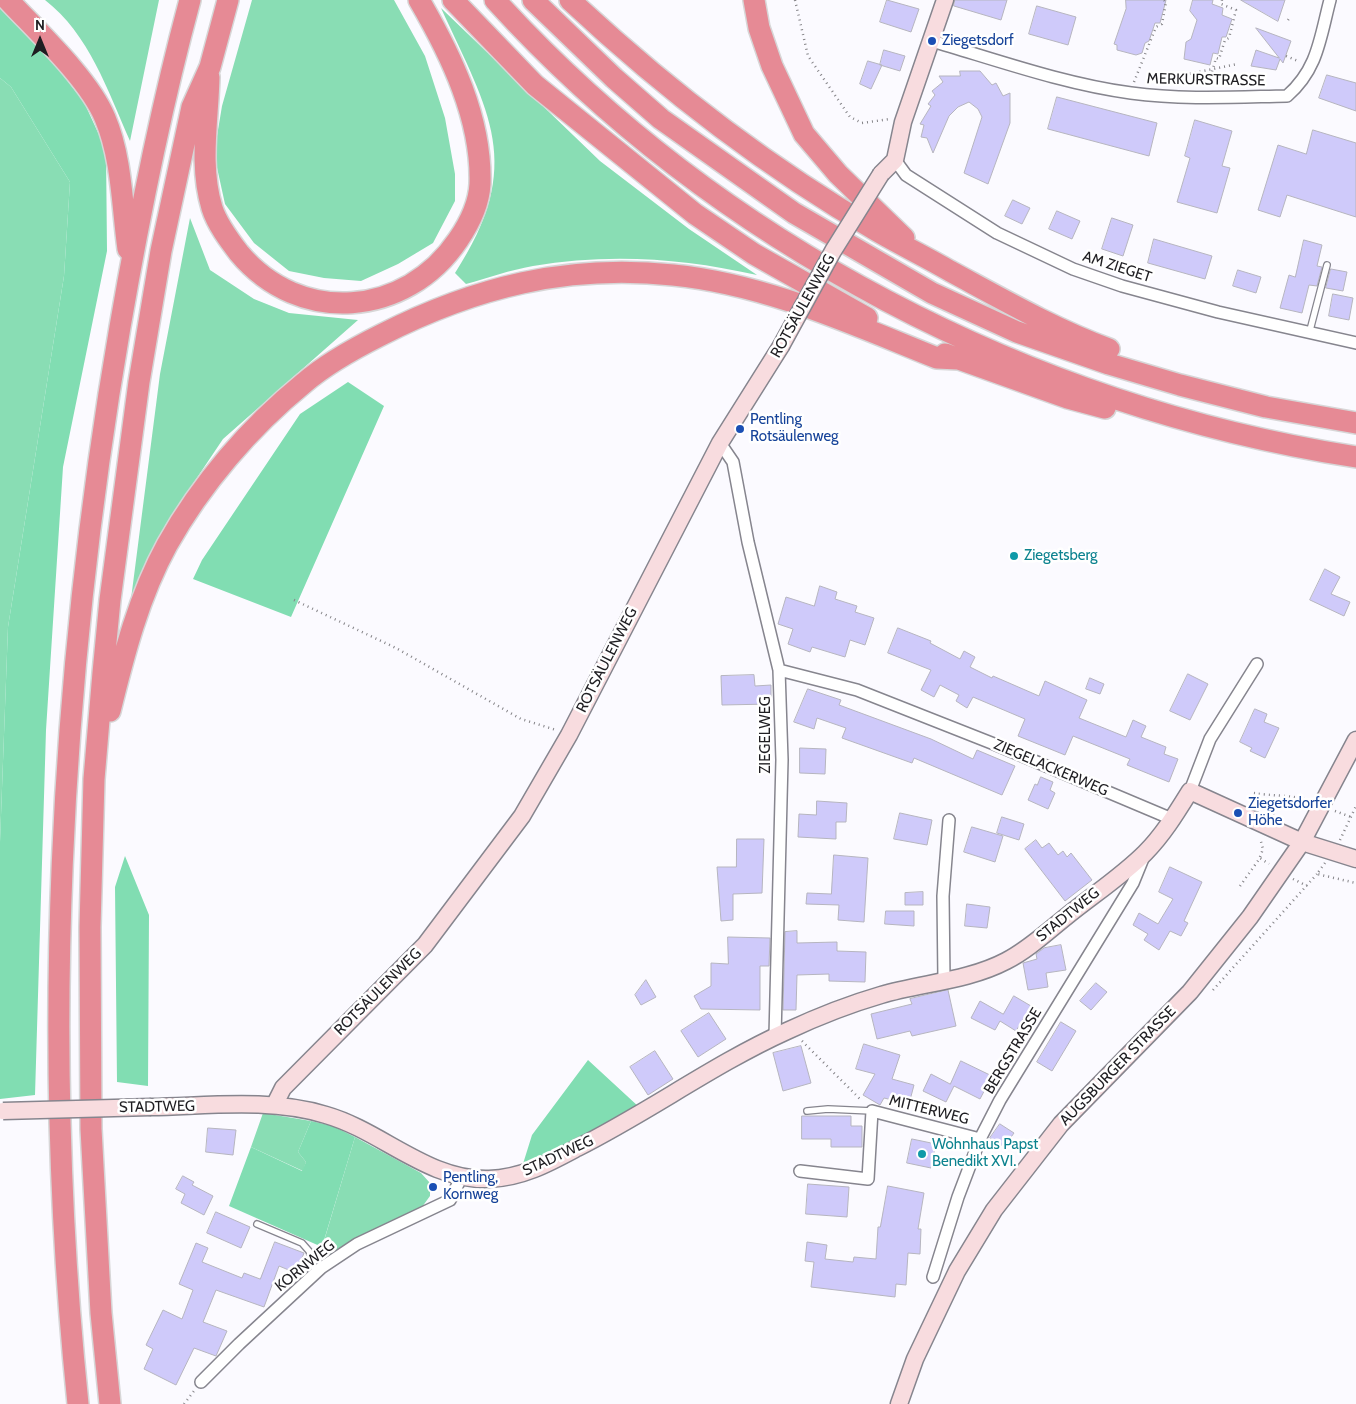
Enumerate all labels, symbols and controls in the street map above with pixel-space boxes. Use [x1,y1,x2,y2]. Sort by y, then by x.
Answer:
north arrow [15,15,65,65]
text: N [35,16,45,34]
place label: Ziegetsdorf [942,32,1014,50]
marker: Ziegetsdorf [926,35,938,47]
street label: MERKURSTRASSE [1146,70,1266,90]
street label: AM ZIEGET [1080,247,1154,287]
street label: ROTSÄULENWEG [767,251,839,361]
place label: Pentling Rotsäulenweg [750,411,839,446]
marker: Pentling Rotsäulenweg [734,423,746,435]
place label: Ziegetsberg [1024,547,1098,565]
marker: Ziegetsberg [1008,550,1020,562]
street label: ROTSÄULENWEG [573,604,641,716]
street label: ZIEGELWEG [757,696,775,774]
street label: ZIEGELACKERWEG [991,736,1111,800]
place label: Ziegetsdorfer Höhe [1248,795,1332,830]
marker: Ziegetsdorfer Höhe [1232,807,1244,819]
street label: STADTWEG [1033,884,1103,946]
street label: ROTSÄULENWEG [331,945,425,1039]
street label: AUGSBURGER STRASSE [1056,1002,1180,1130]
street label: BERGSTRASSE [980,1005,1046,1097]
street label: MITTERWEG [887,1091,971,1129]
street label: STADTWEG [119,1097,195,1117]
street label: STADTWEG [520,1132,596,1180]
place label: Wohnhaus Papst Benedikt XVI. [932,1136,1038,1171]
marker: Wohnhaus Papst Benedikt XVI. [916,1148,928,1160]
place label: Pentling, Kornweg [443,1169,498,1204]
marker: Pentling, Kornweg [427,1181,439,1193]
street label: KORNWEG [271,1236,339,1296]

